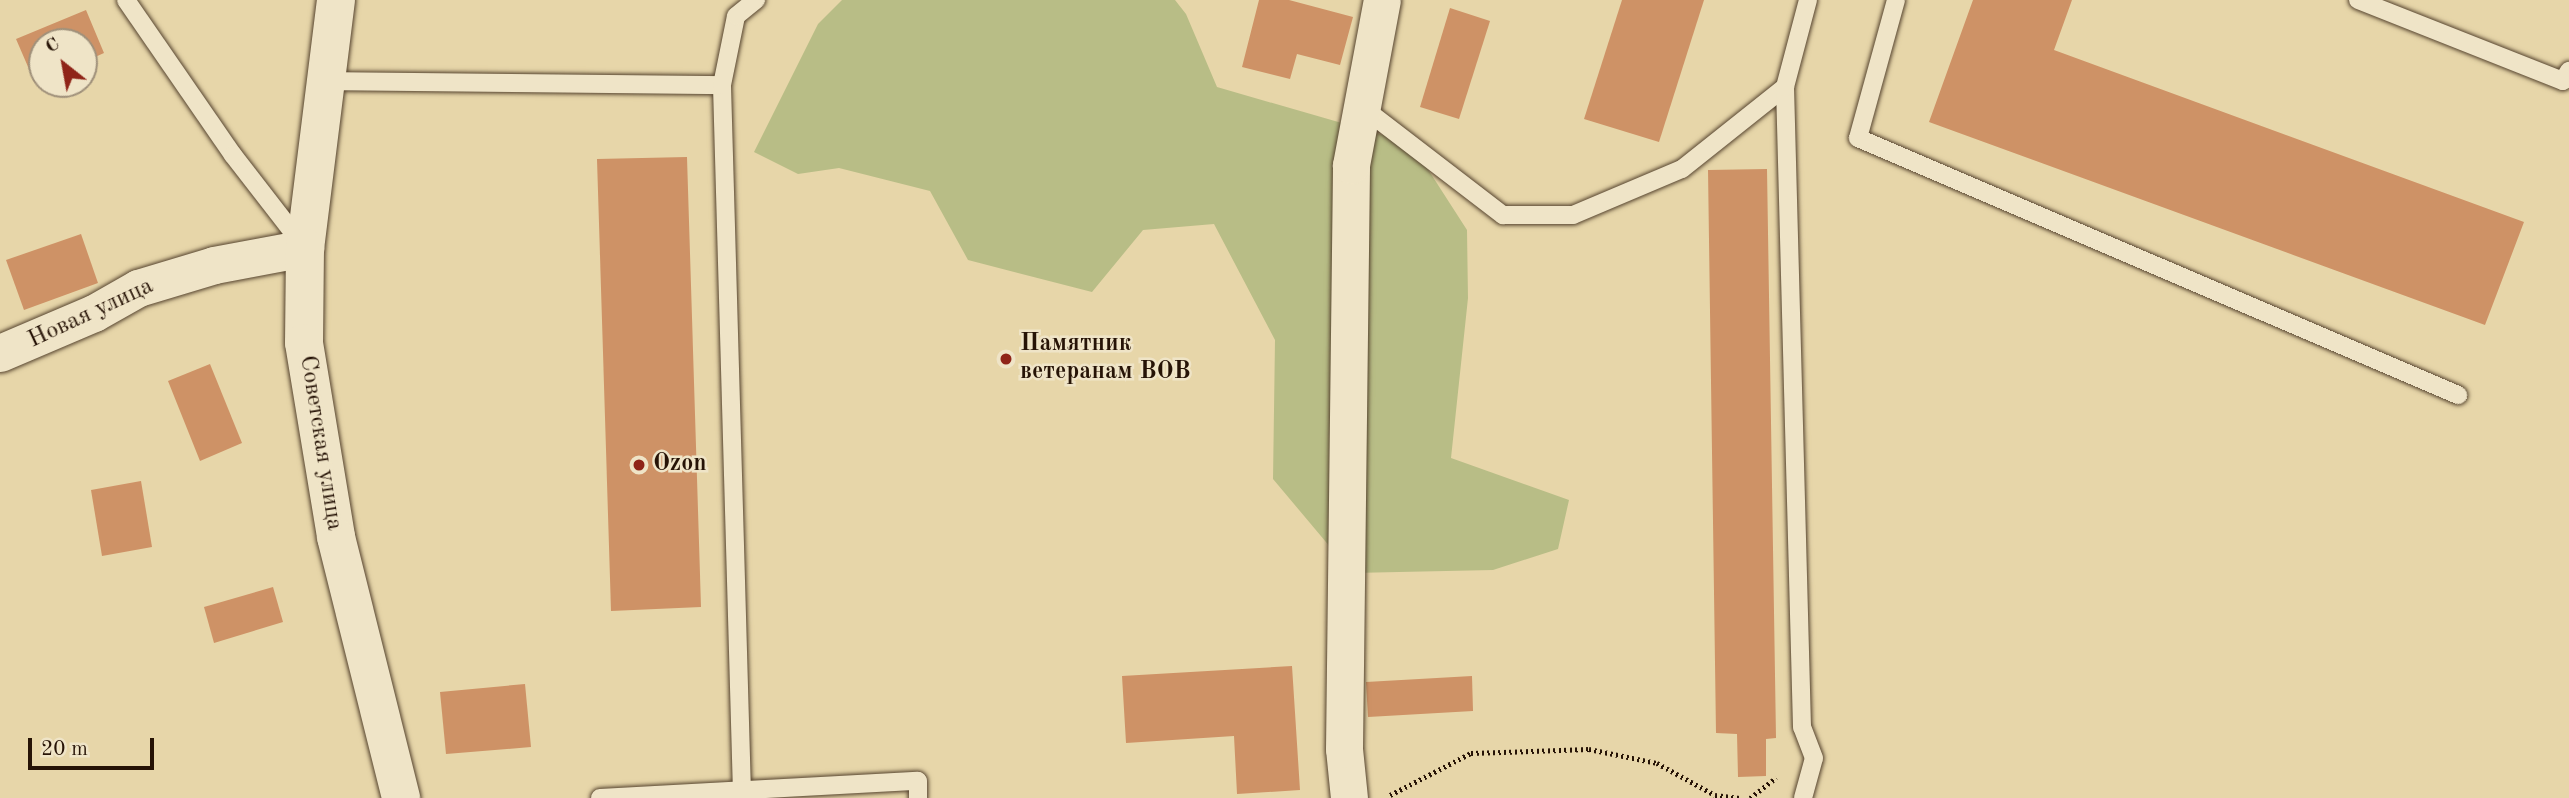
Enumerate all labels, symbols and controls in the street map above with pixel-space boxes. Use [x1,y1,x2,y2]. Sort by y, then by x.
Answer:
north arrow [28,28,98,98]
text: С [43,35,63,58]
street label: Новая улица [24,272,158,356]
place label: Памятник ветеранам ВОВ [1020,331,1191,387]
marker: Памятник ветеранам ВОВ [998,351,1014,367]
street label: Советская улица [292,353,348,533]
place label: Ozon [653,451,707,479]
marker: Ozon [631,457,647,473]
scale bar [32,724,158,768]
text: 20 m [41,739,88,760]

